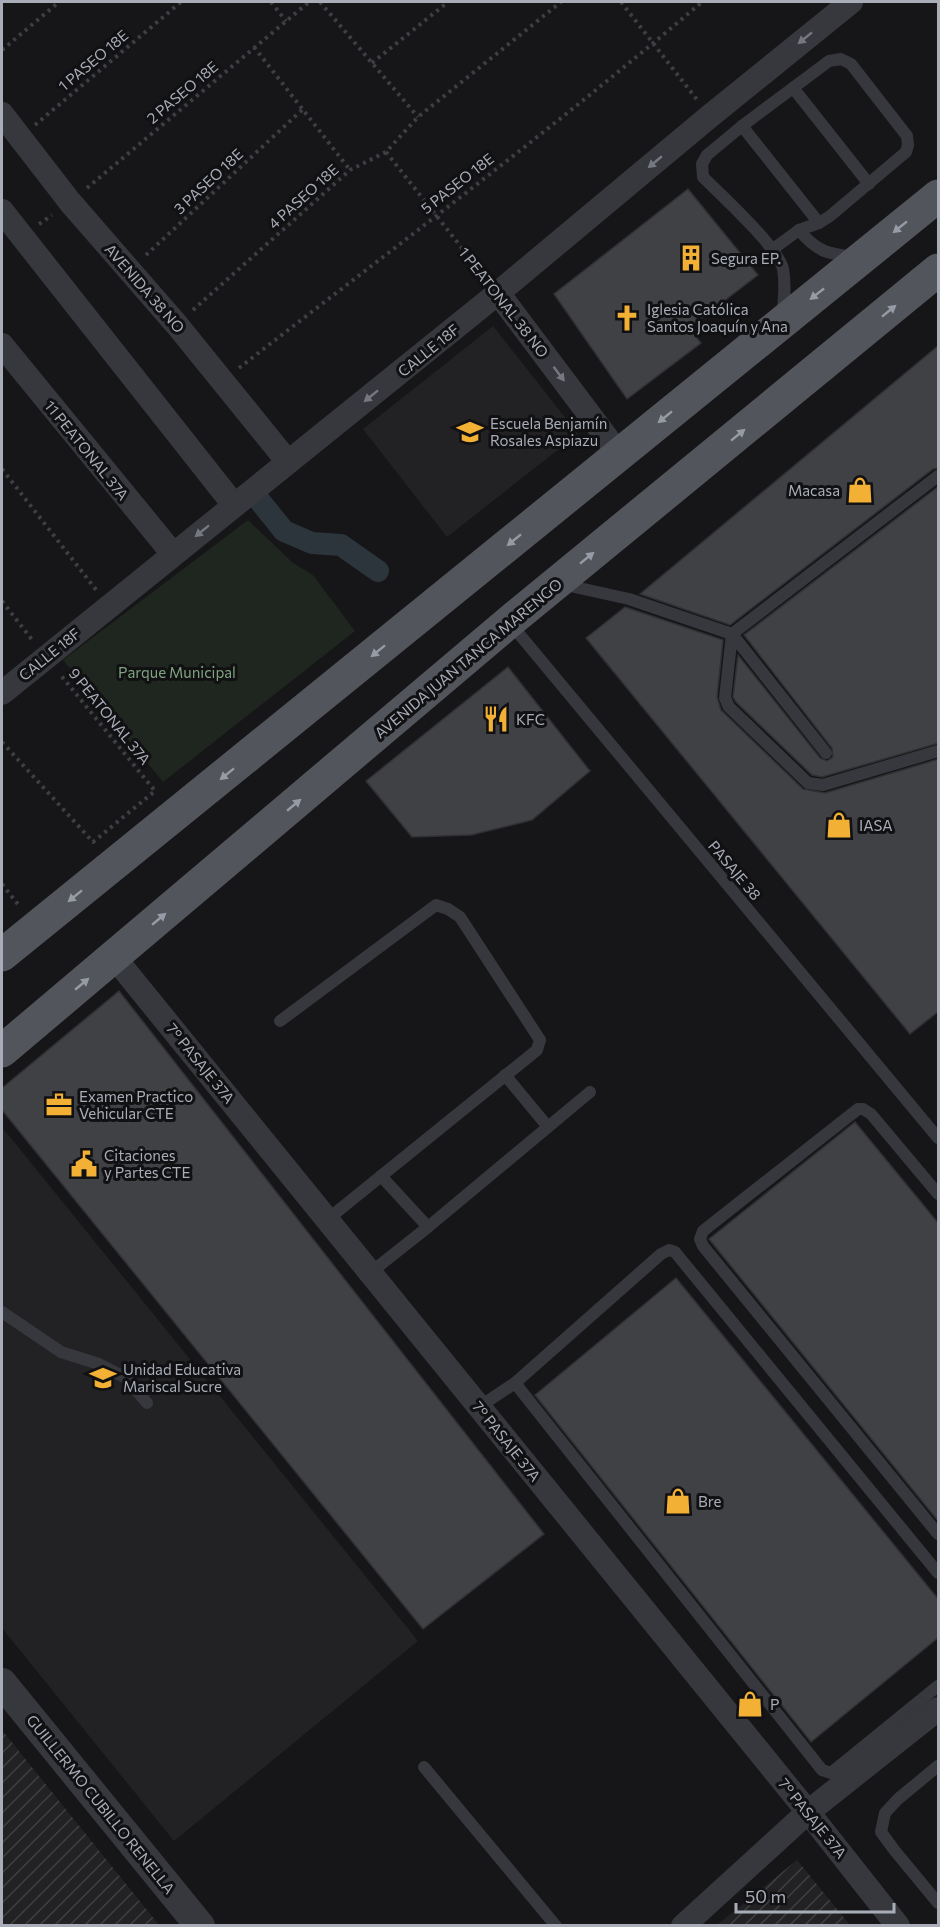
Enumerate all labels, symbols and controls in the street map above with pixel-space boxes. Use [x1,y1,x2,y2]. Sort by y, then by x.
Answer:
street label: 1 PASEO 18E [54,26,132,94]
one-way arrow [798,32,813,44]
street label: 2 PASEO 18E [143,57,221,127]
street label: 3 PASEO 18E [170,144,246,217]
street label: 5 PASEO 18E [417,149,497,217]
one-way arrow [648,155,663,168]
street label: 4 PASEO 18E [264,160,342,232]
one-way arrow [893,220,908,232]
street label: AVENIDA 38 NO [102,240,188,336]
street label: 1 PEATONAL 38 NO [455,243,553,361]
building icon: Segura EP. [676,243,706,273]
place label: Segura EP. [711,249,781,267]
one-way arrow [809,287,824,299]
place label: Iglesia Católica Santos Joaquín y Ana [647,300,788,335]
church icon: Iglesia Católica Santos Joaquín y Ana [612,303,642,333]
one-way arrow [881,305,896,318]
street label: CALLE 18F [394,320,462,380]
one-way arrow [552,366,565,382]
one-way arrow [363,389,379,402]
street label: 11 PEATONAL 37A [41,397,133,503]
one-way arrow [657,410,673,423]
place label: Escuela Benjamín Rosales Aspiazu [490,414,607,449]
school or university icon: Escuela Benjamín Rosales Aspiazu [455,417,485,447]
one-way arrow [730,428,746,441]
shop icon: Macasa [845,475,875,505]
place label: Macasa [788,481,840,499]
one-way arrow [194,524,210,537]
one-way arrow [507,533,522,546]
one-way arrow [579,552,595,565]
street label: AVENIDA JUAN TANCA MARENGO [371,574,565,742]
street label: CALLE 18F [15,624,83,684]
one-way arrow [371,644,386,657]
park label: Parque Municipal [118,663,236,681]
street label: 9 PEATONAL 37A [65,664,155,768]
restaurant icon: KFC [481,704,511,734]
place label: KFC [516,710,545,728]
one-way arrow [219,767,235,780]
one-way arrow [286,798,302,811]
shop icon: IASA [824,810,854,840]
place label: IASA [859,816,893,834]
street label: PASAJE 38 [705,837,765,903]
one-way arrow [67,890,83,903]
one-way arrow [151,913,166,926]
one-way arrow [74,978,89,991]
street label: 7° PASAJE 37A [163,1019,239,1107]
place label: Examen Practico Vehicular CTE [79,1087,193,1122]
office icon: Examen Practico Vehicular CTE [44,1090,74,1120]
place label: Citaciones y Partes CTE [104,1146,190,1181]
public building icon: Citaciones y Partes CTE [69,1149,99,1179]
place label: Unidad Educativa Mariscal Sucre [123,1360,241,1395]
school or university icon: Unidad Educativa Mariscal Sucre [88,1363,118,1393]
street label: 7° PASAJE 37A [469,1397,545,1485]
shop icon: Bre [663,1486,693,1516]
place label: Bre [698,1492,721,1510]
shop icon: P [735,1689,765,1719]
place label: P [770,1695,779,1713]
street label: GUILLERMO CUBILLO RENELLA [23,1711,179,1897]
street label: 7° PASAJE 37A [775,1774,851,1862]
scale bar [736,1876,894,1914]
text: 50 m [745,1885,786,1907]

